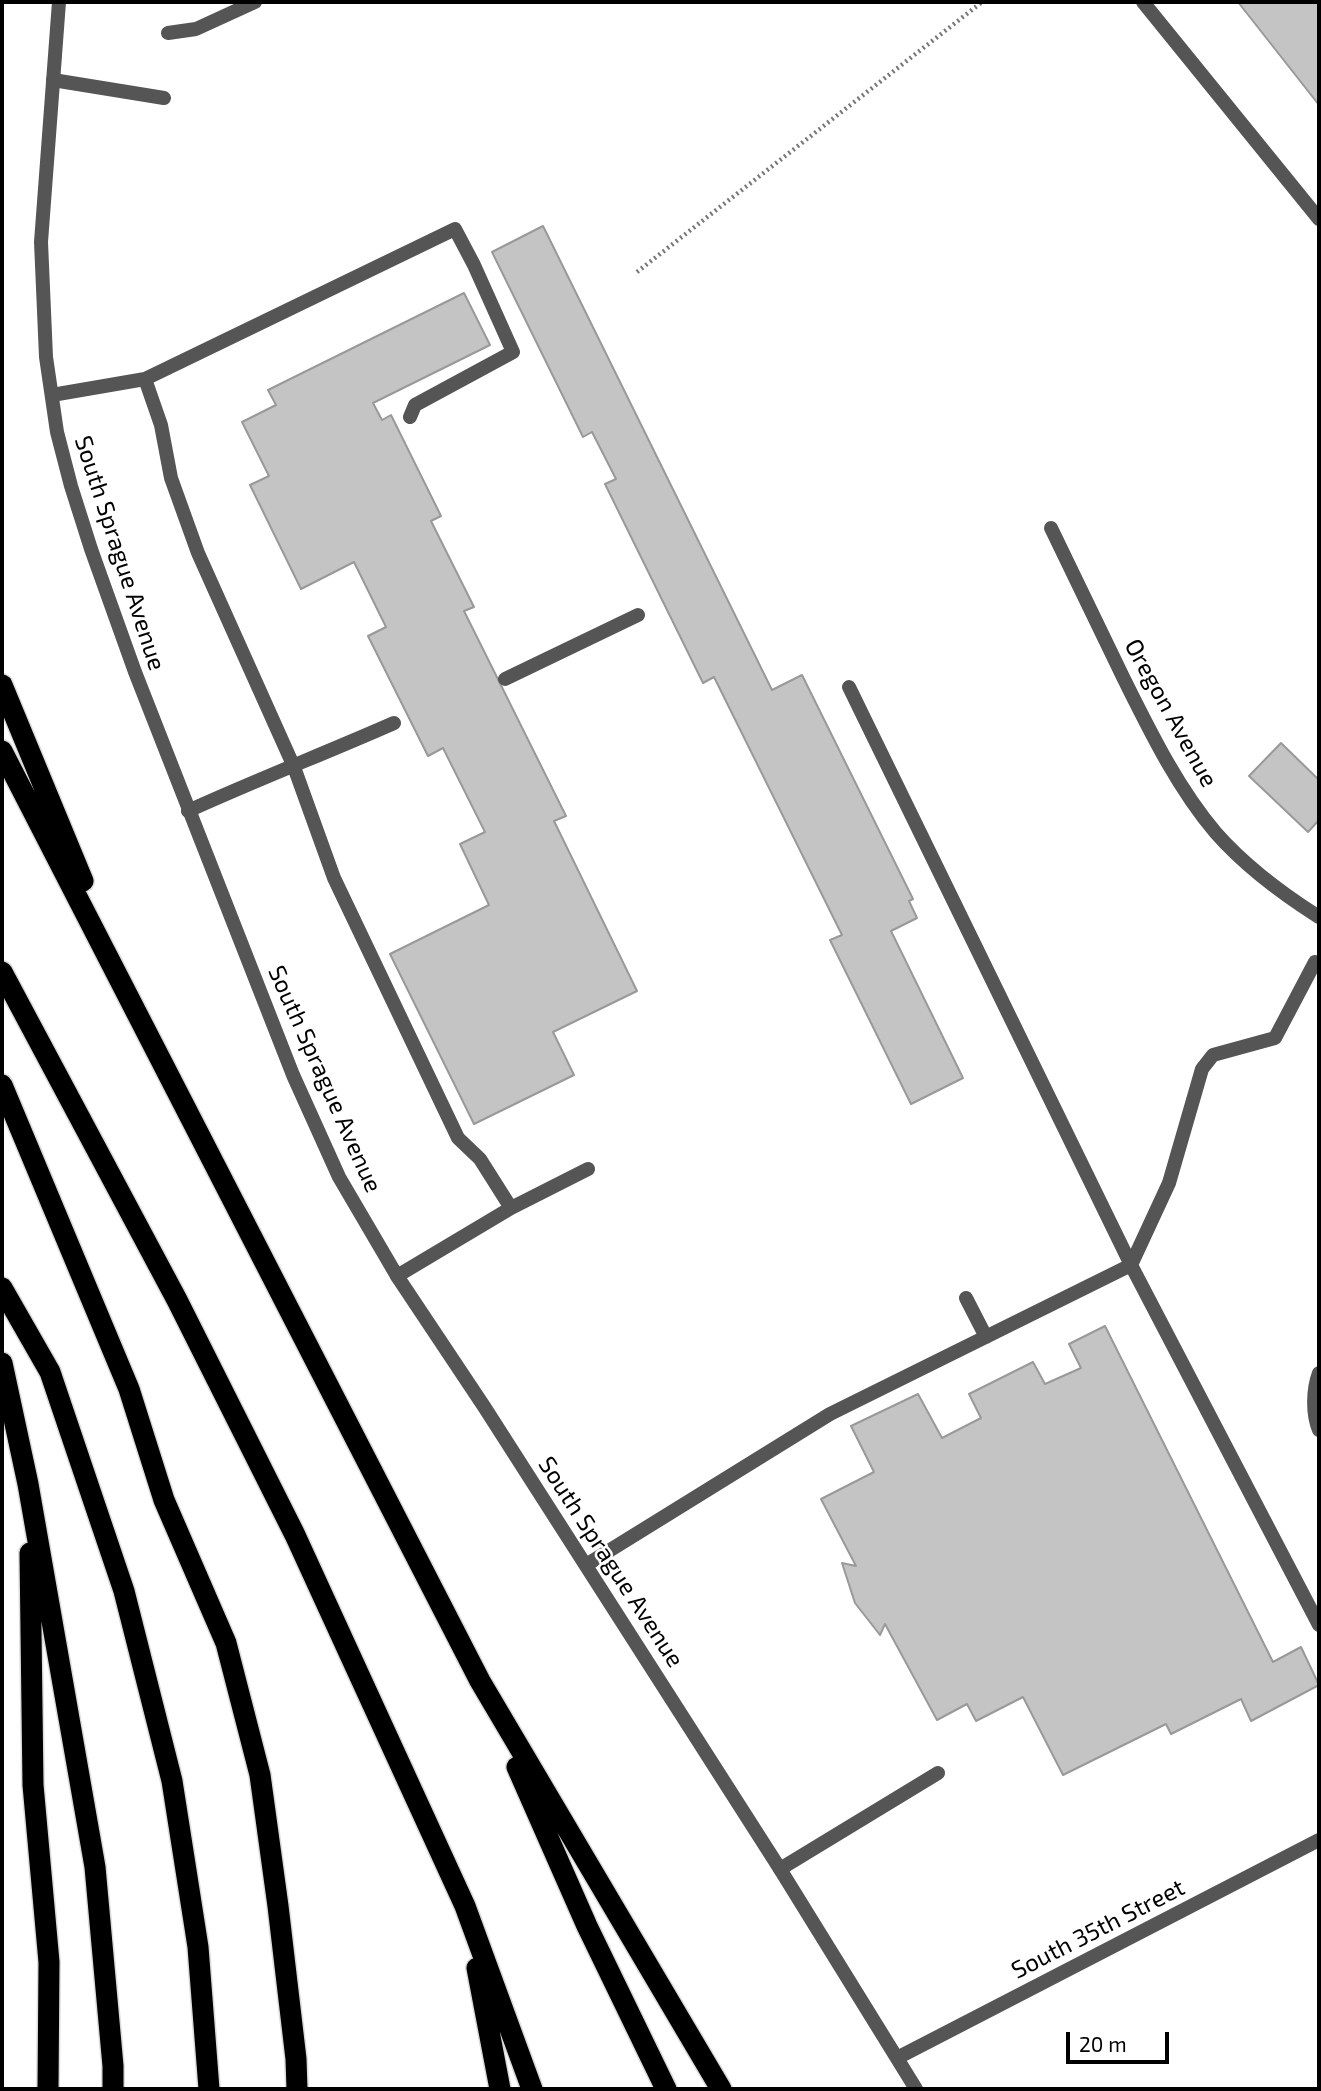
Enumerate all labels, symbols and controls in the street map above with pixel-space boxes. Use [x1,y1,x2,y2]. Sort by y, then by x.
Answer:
street label: South Sprague Avenue [68,432,172,674]
street label: Oregon Avenue [1118,634,1224,792]
street label: South Sprague Avenue [262,961,388,1197]
street label: South Sprague Avenue [532,1451,690,1673]
street label: South 35th Street [1007,1873,1189,1985]
scale bar [1069,2018,1172,2062]
text: 20 m [1079,2031,1127,2056]

